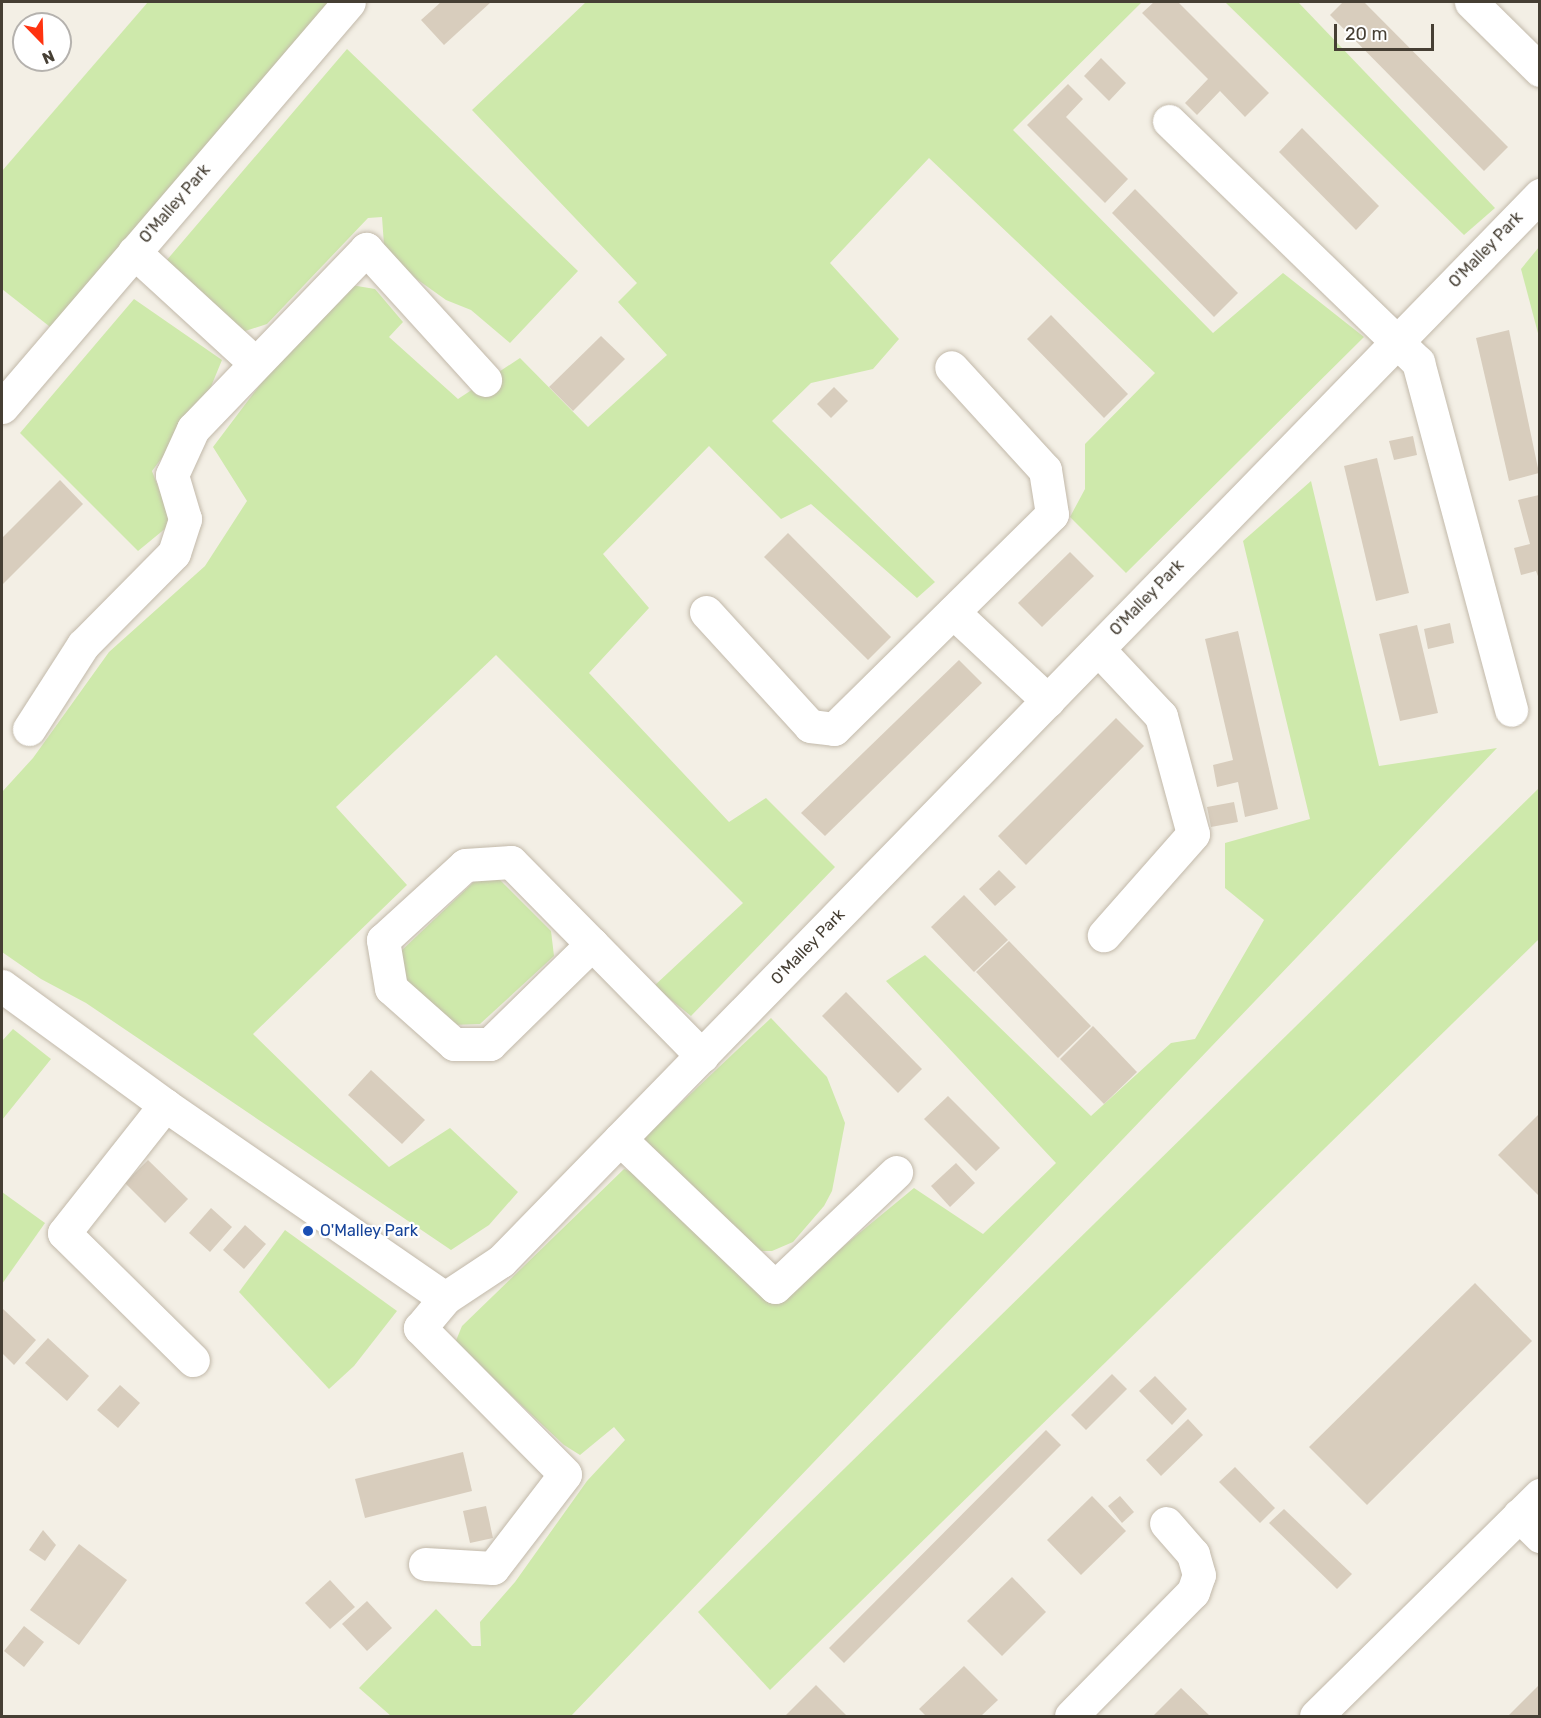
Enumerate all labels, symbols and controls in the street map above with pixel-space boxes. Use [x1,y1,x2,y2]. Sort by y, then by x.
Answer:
north arrow [12,12,72,72]
scale bar [1337,12,1438,50]
text: 20 m [1345,23,1387,45]
text: N [39,46,57,68]
street label: O'Malley Park [136,161,214,247]
street label: O'Malley Park [1445,208,1527,292]
street label: O'Malley Park [1106,556,1188,640]
street label: O'Malley Park [767,905,849,989]
place label: O'Malley Park [320,1221,418,1241]
marker: O'Malley Park [301,1224,315,1238]

